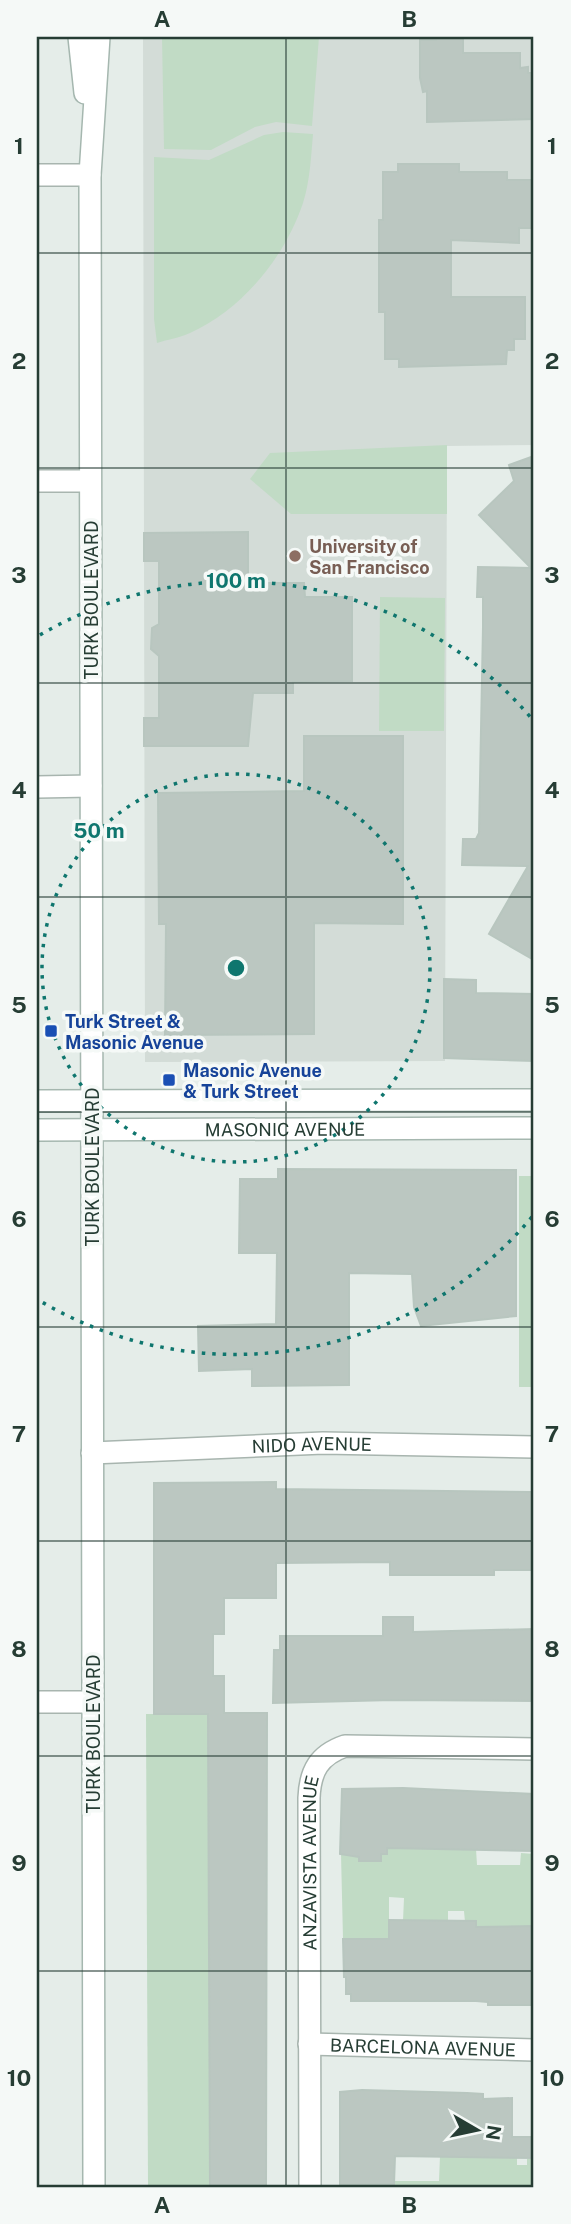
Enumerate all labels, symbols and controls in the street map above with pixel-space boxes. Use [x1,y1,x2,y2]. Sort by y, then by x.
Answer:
text: A [154,5,171,32]
text: B [401,5,417,32]
text: 1 [14,132,24,159]
text: 1 [547,132,557,159]
text: 2 [12,347,26,374]
text: 2 [545,347,559,374]
street label: TURK BOULEVARD [81,521,102,679]
place label: University of San Francisco [309,536,430,578]
marker: University of San Francisco [287,548,303,564]
text: 3 [11,561,27,588]
text: 3 [544,561,560,588]
text: 100 m [206,568,266,593]
text: 4 [11,776,27,803]
text: 4 [544,776,560,803]
text: 50 m [73,818,125,843]
centre of rings [224,956,248,980]
text: 5 [11,991,27,1018]
text: 5 [544,991,560,1018]
place label: Turk Street & Masonic Avenue [65,1011,204,1053]
marker: Turk Street & Masonic Avenue [43,1023,59,1039]
place label: Masonic Avenue & Turk Street [183,1060,322,1102]
marker: Masonic Avenue & Turk Street [161,1072,177,1088]
street label: TURK BOULEVARD [82,1088,103,1246]
street label: MASONIC AVENUE [205,1118,365,1140]
text: 6 [11,1205,27,1232]
text: 6 [544,1205,560,1232]
text: 7 [12,1420,26,1447]
text: 7 [545,1420,559,1447]
street label: NIDO AVENUE [251,1432,372,1457]
text: 8 [11,1635,27,1662]
text: 8 [544,1635,560,1662]
street label: TURK BOULEVARD [83,1655,104,1813]
street label: ANZAVISTA AVENUE [298,1773,323,1951]
text: 9 [11,1849,27,1876]
text: 9 [544,1849,560,1876]
street label: BARCELONA AVENUE [330,2034,516,2060]
text: 10 [7,2064,31,2091]
text: 10 [540,2064,564,2091]
north arrow [442,2094,512,2164]
text: N [482,2124,506,2142]
text: A [154,2191,171,2218]
text: B [401,2191,417,2218]

